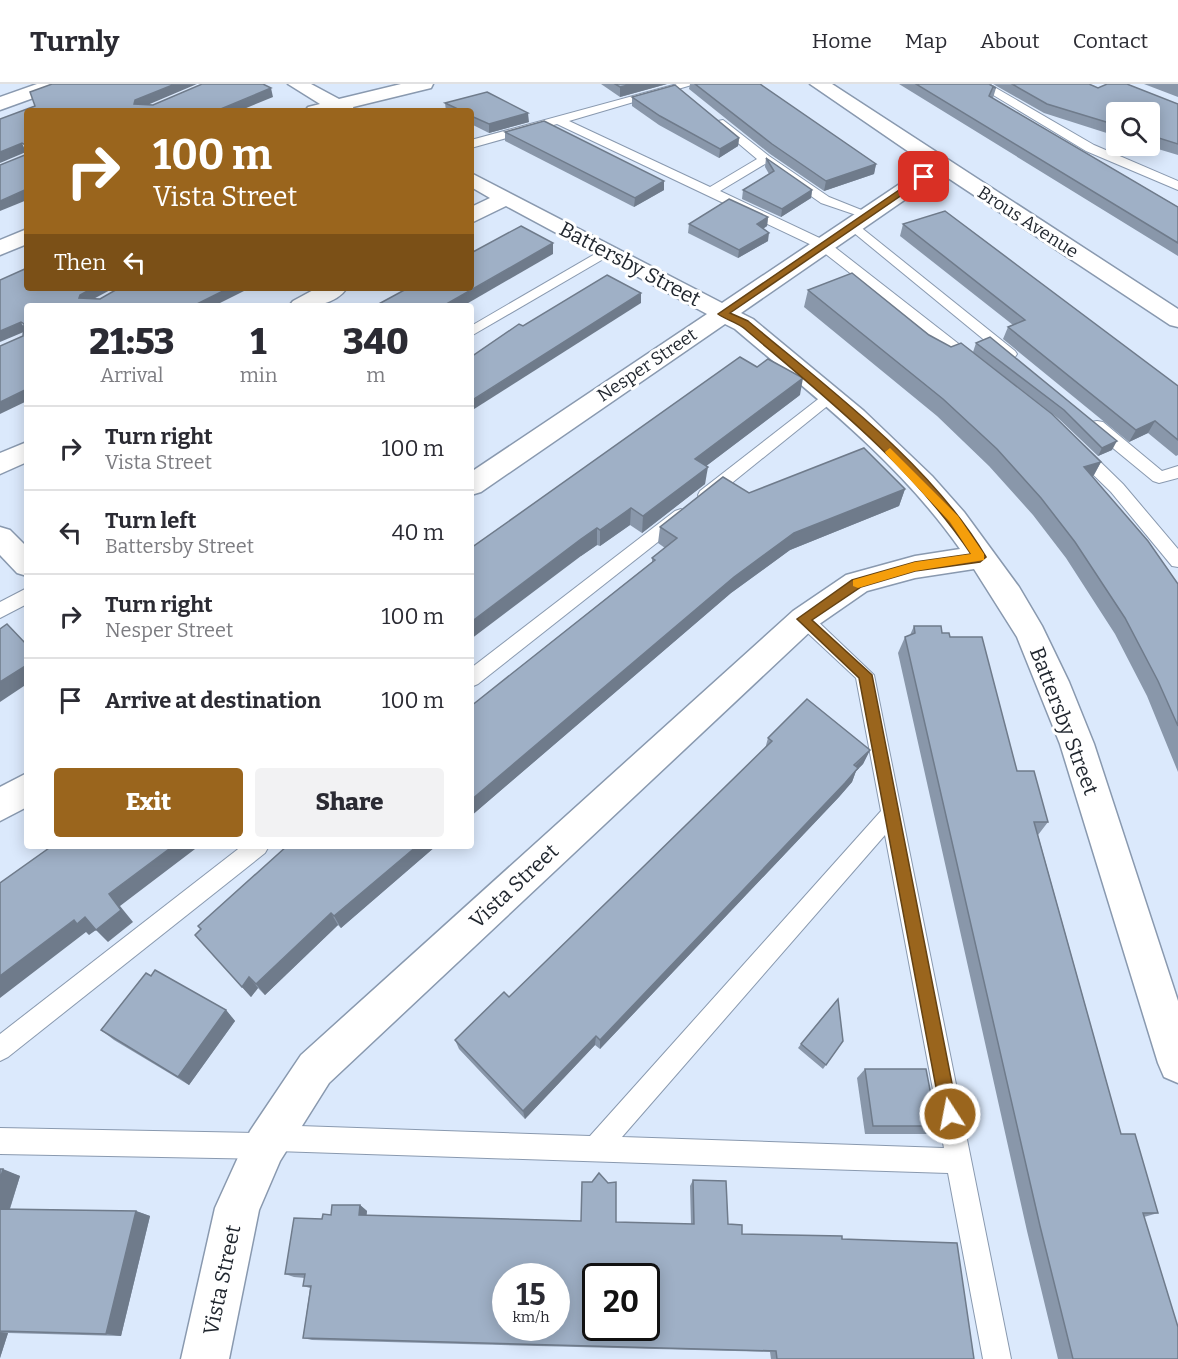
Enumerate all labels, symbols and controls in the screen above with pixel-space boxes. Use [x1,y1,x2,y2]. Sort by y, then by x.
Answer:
text: Turnly [30,25,119,58]
text: Home [812,28,872,54]
text: Map [905,28,947,54]
text: About [980,28,1040,54]
text: Contact [1073,28,1148,54]
map controls [1106,102,1160,156]
button: search [1106,102,1160,156]
text: 100 m [153,130,272,180]
icon: right [54,132,132,210]
pin [898,151,949,202]
icon: arrive [907,160,940,193]
text: Vista Street [153,181,297,213]
street label: Brous Avenue [973,181,1083,263]
street label: Battersby Street [555,216,705,312]
icon: left [118,246,151,279]
text: Then [54,249,106,276]
text: 21:53 [89,320,174,364]
text: 1 [251,320,267,364]
text: 340 [343,320,409,364]
street label: Nesper Street [593,323,701,406]
text: Arrival [100,363,164,387]
text: min [240,363,277,387]
text: m [366,363,385,387]
text: Turn right [105,423,213,450]
icon: right [54,432,87,465]
text: 100 m [381,435,444,462]
text: Vista Street [105,450,212,474]
text: Turn left [105,507,197,534]
icon: left [54,516,87,549]
text: 40 m [392,519,444,546]
text: Battersby Street [105,534,254,558]
text: Turn right [105,591,213,618]
icon: right [54,600,87,633]
text: 100 m [381,603,444,630]
text: Nesper Street [105,618,233,642]
street label: Battersby Street [1024,643,1104,799]
icon: arrive [54,684,87,717]
text: Arrive at destination [105,687,321,714]
text: 100 m [381,687,444,714]
button: Exit [54,768,243,837]
button: Share [255,768,444,837]
street label: Vista Street [464,838,564,934]
position arrow [918,1082,982,1146]
street label: Vista Street [198,1222,246,1338]
speed limit sign: 20 [582,1263,660,1341]
text: 15 [516,1277,546,1313]
text: km/h [512,1308,550,1326]

